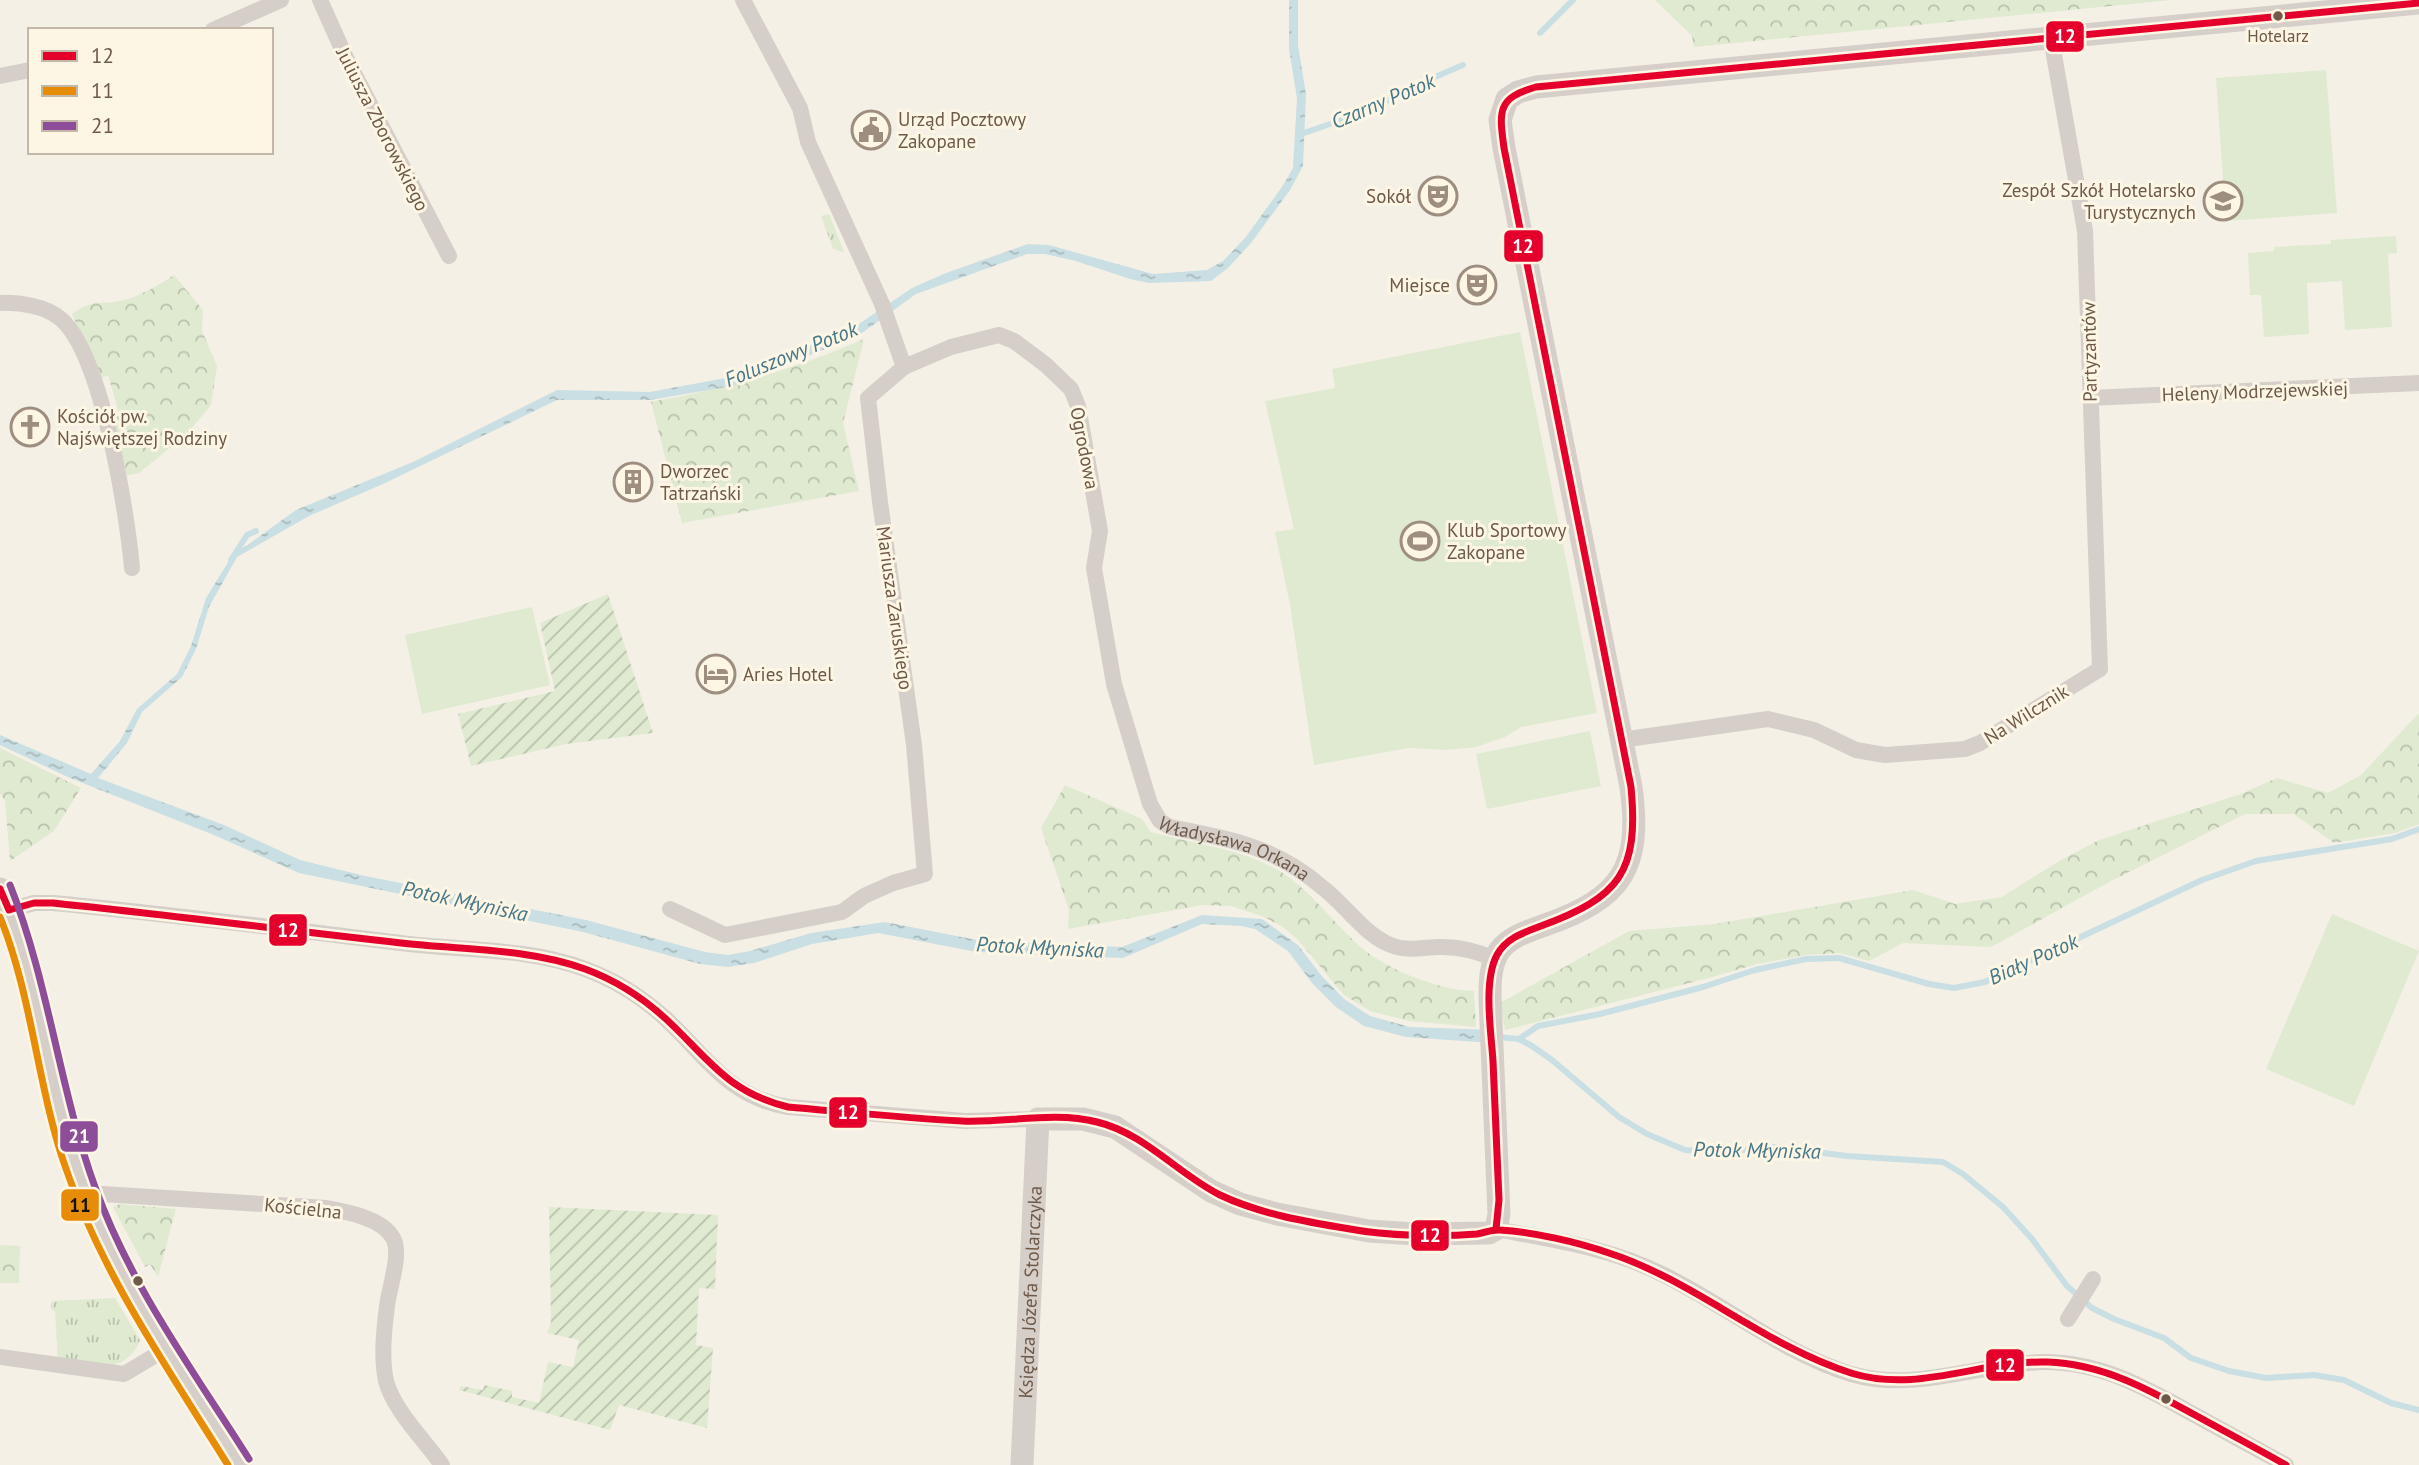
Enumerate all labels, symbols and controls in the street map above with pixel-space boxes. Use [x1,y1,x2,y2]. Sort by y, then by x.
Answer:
marker: Hotelarz [2271,9,2285,23]
line badge: 12 [2045,20,2085,53]
text: 12 [2054,24,2076,48]
place label: Hotelarz [2247,25,2309,47]
legend [28,28,273,154]
text: 12 [91,42,114,69]
street label: Juliusza Zborowskiego [331,42,435,215]
water label: Czarny Potok [1327,66,1440,135]
text: 11 [91,77,114,104]
place label: Urząd Pocztowy Zakopane [898,107,1026,153]
public building icon: Urząd Pocztowy Zakopane [850,109,892,151]
text: 21 [91,112,114,139]
theatre icon: Sokół [1417,175,1459,217]
place label: Zespół Szkół Hotelarsko Turystycznych [2002,178,2196,224]
school or university icon: Zespół Szkół Hotelarsko Turystycznych [2202,180,2244,222]
place label: Sokół [1366,184,1411,208]
line badge: 12 [1503,229,1544,263]
text: 12 [1512,234,1534,258]
theatre icon: Miejsce [1456,264,1498,306]
place label: Miejsce [1389,273,1450,297]
street label: Partyzantów [2076,302,2102,402]
water label: Foluszowy Potok [720,314,863,393]
street label: Heleny Modrzejewskiej [2161,376,2349,406]
place label: Kościół pw. Najświętszej Rodziny [57,404,227,450]
street label: Ogrodowa [1065,405,1105,491]
church icon: Kościół pw. Najświętszej Rodziny [9,406,51,448]
place label: Dworzec Tatrzański [660,459,741,505]
building icon: Dworzec Tatrzański [612,461,654,503]
place label: Klub Sportowy Zakopane [1447,518,1567,564]
sports icon: Klub Sportowy Zakopane [1399,520,1441,562]
street label: Mariusza Zaruskiego [872,525,918,691]
hotel icon: Aries Hotel [695,653,737,695]
place label: Aries Hotel [743,662,833,686]
street label: Na Wilcznik [1980,679,2072,749]
street label: Władysława Orkana [1154,811,1315,886]
water label: Potok Młyniska [400,875,531,928]
line badge: 12 [268,913,308,947]
text: 12 [277,918,299,942]
water label: Biały Potok [1984,927,2083,991]
water label: Potok Młyniska [975,930,1105,964]
line badge: 12 [828,1096,868,1129]
text: 12 [837,1100,859,1124]
line badge: 21 [59,1120,99,1153]
text: 21 [68,1124,90,1148]
water label: Potok Młyniska [1693,1135,1822,1165]
street label: Księdza Józefa Stolarczyka [1013,1185,1047,1399]
line badge: 11 [60,1188,100,1222]
street label: Kościelna [263,1192,343,1224]
text: 11 [69,1193,91,1217]
line badge: 12 [1410,1219,1450,1252]
text: 12 [1419,1223,1441,1247]
unlabelled marker [131,1274,145,1288]
line badge: 12 [1985,1348,2025,1382]
text: 12 [1994,1353,2016,1377]
unlabelled marker [2159,1392,2173,1406]

